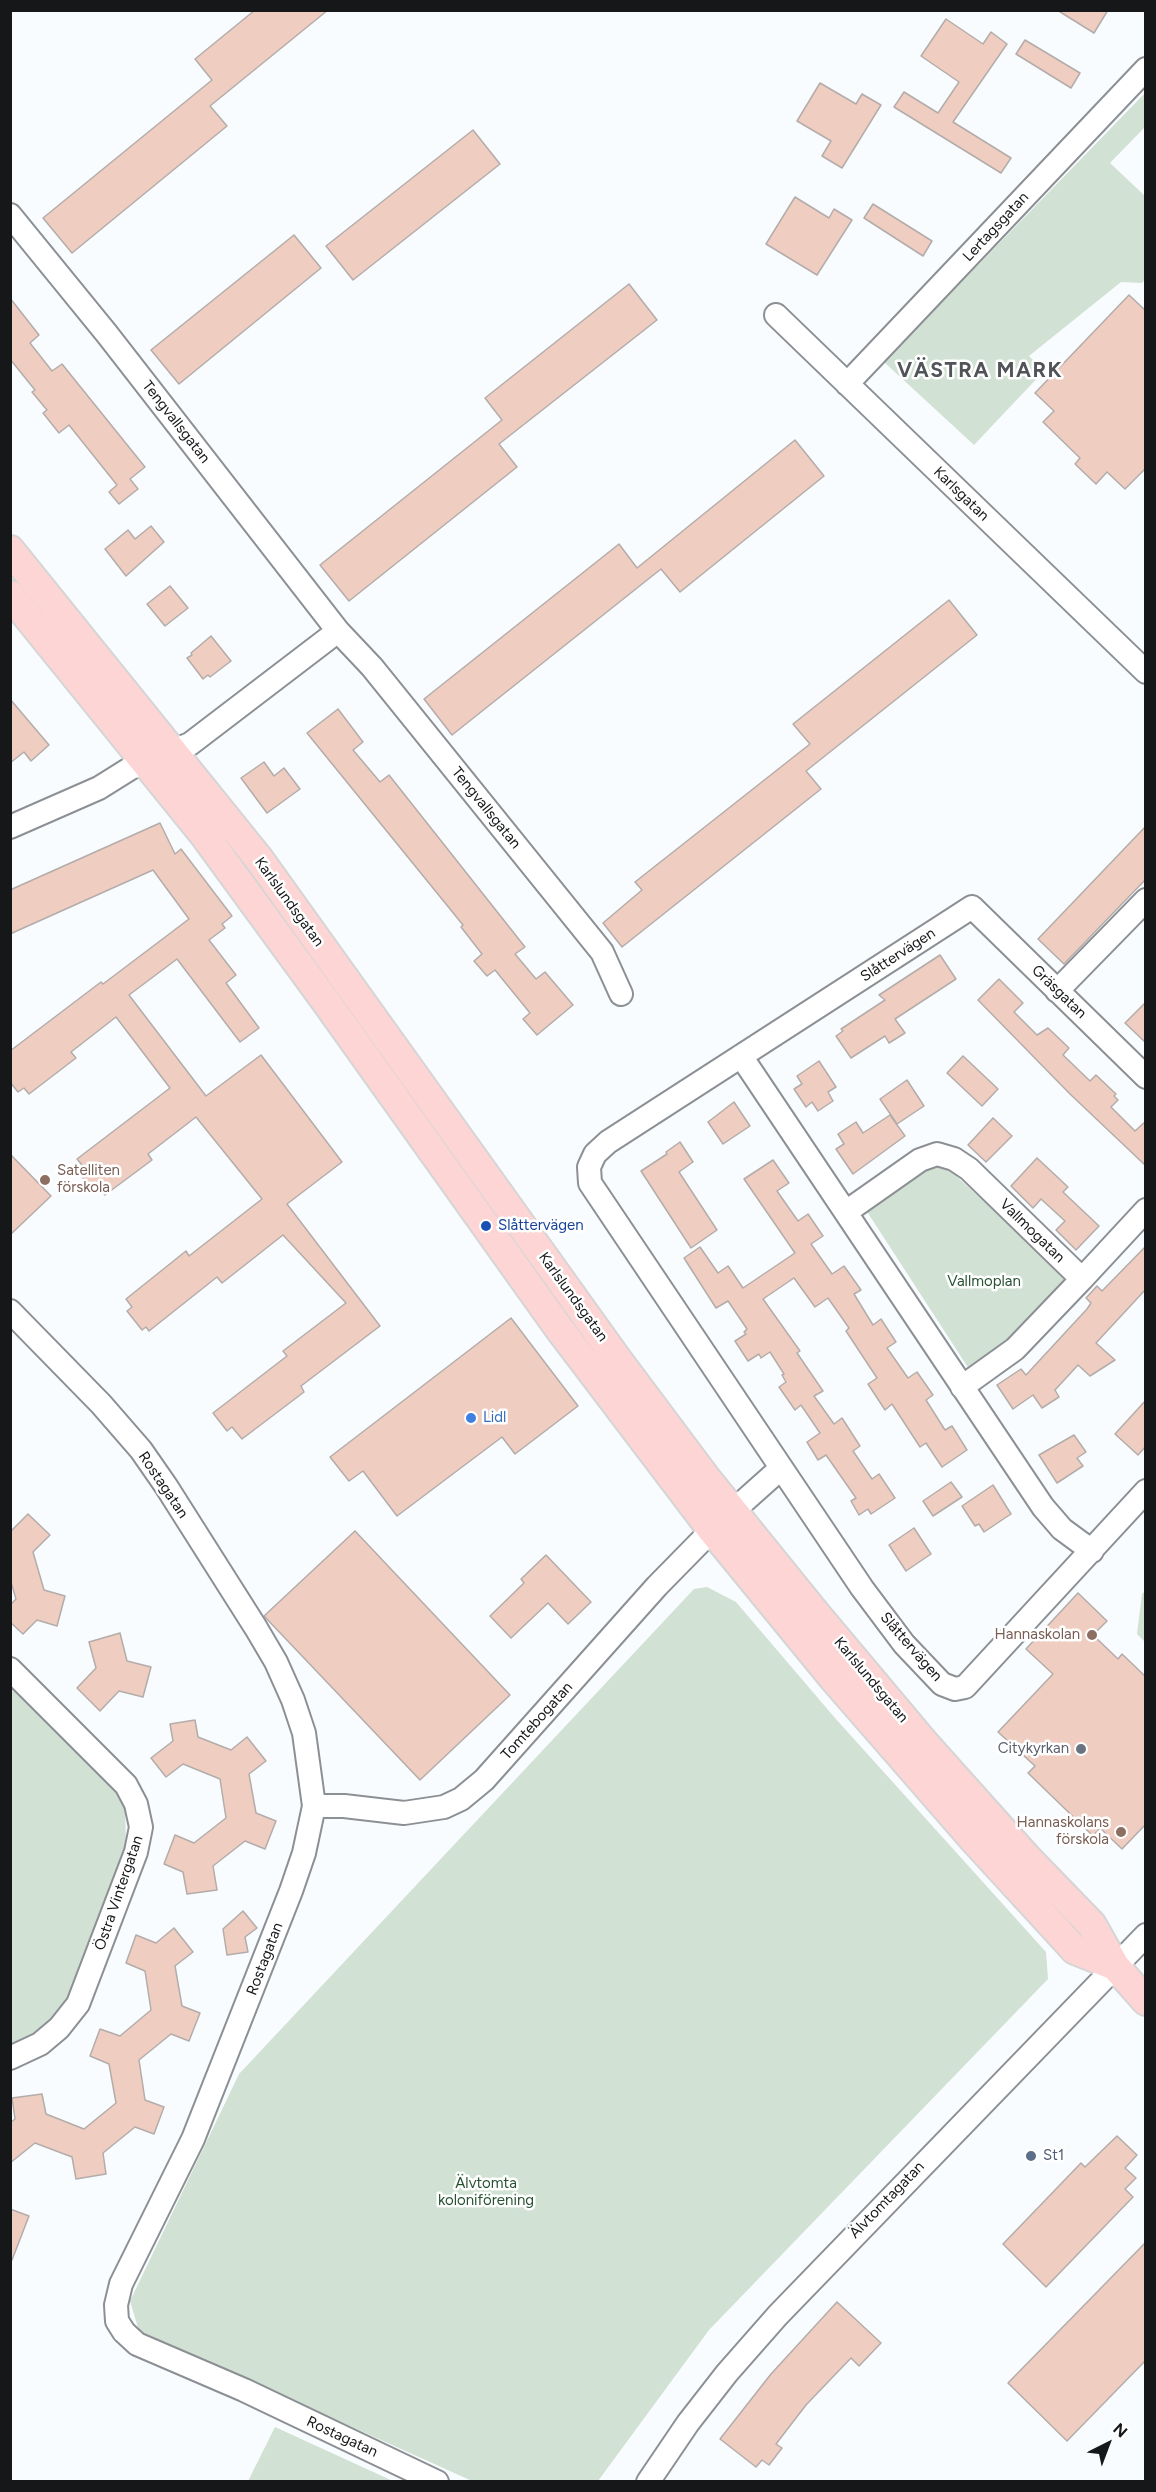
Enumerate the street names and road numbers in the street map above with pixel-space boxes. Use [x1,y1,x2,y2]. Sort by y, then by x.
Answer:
street label: Lertagsgatan [959,189,1033,265]
street label: Tengvallsgatan [138,377,214,467]
street label: Karlsgatan [930,463,992,525]
street label: Tengvallsgatan [448,764,524,852]
street label: Karlslundsgatan [251,854,327,950]
street label: Slåttervägen [857,924,939,986]
street label: Gräsgatan [1028,961,1090,1023]
street label: Vallmogatan [996,1195,1068,1267]
street label: Karlslundsgatan [535,1249,611,1345]
street label: Rostagatan [134,1448,192,1522]
street label: Slåttervägen [876,1609,946,1685]
street label: Karlslundsgatan [830,1634,912,1726]
street label: Tomtebogatan [497,1678,577,1764]
street label: Östra Vintergatan [91,1833,147,1953]
street label: Rostagatan [243,1920,287,1998]
street label: Älvtomtagatan [846,2158,928,2242]
street label: Rostagatan [304,2413,380,2461]

